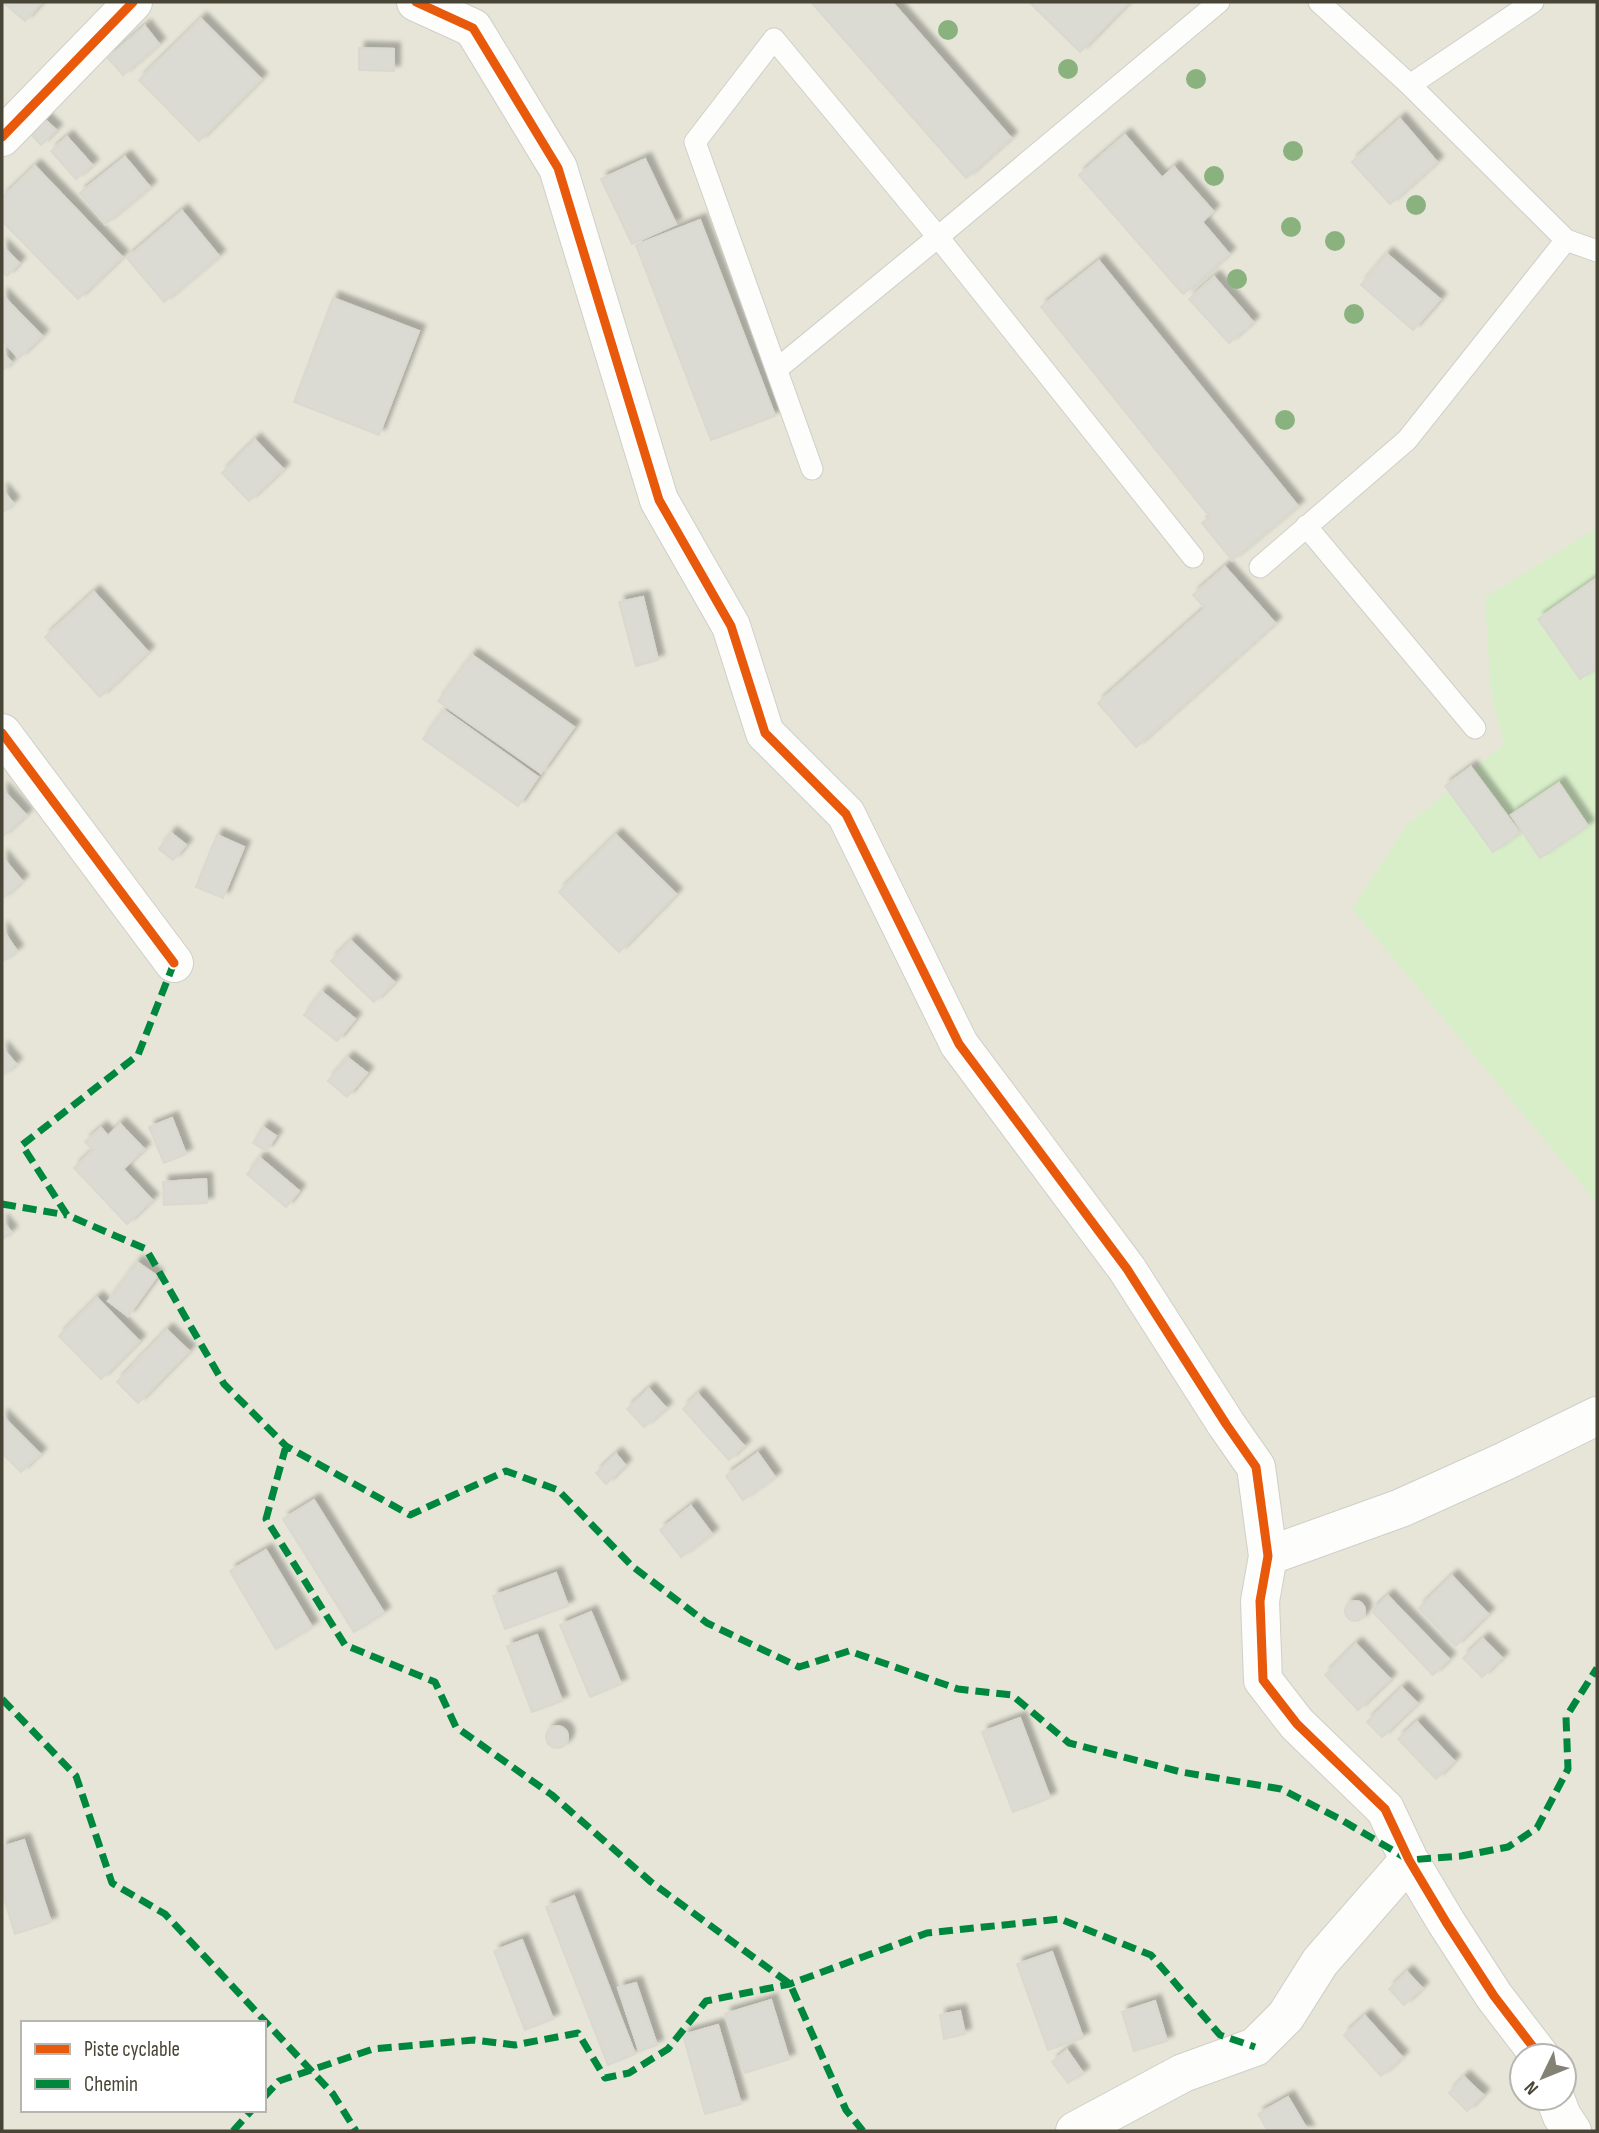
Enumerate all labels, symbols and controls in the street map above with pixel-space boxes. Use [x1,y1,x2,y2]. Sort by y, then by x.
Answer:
legend [21,2021,266,2112]
text: Piste cyclable [84,2037,180,2062]
north arrow [1508,2042,1578,2112]
text: Chemin [84,2072,138,2097]
text: N [1520,2076,1544,2099]

